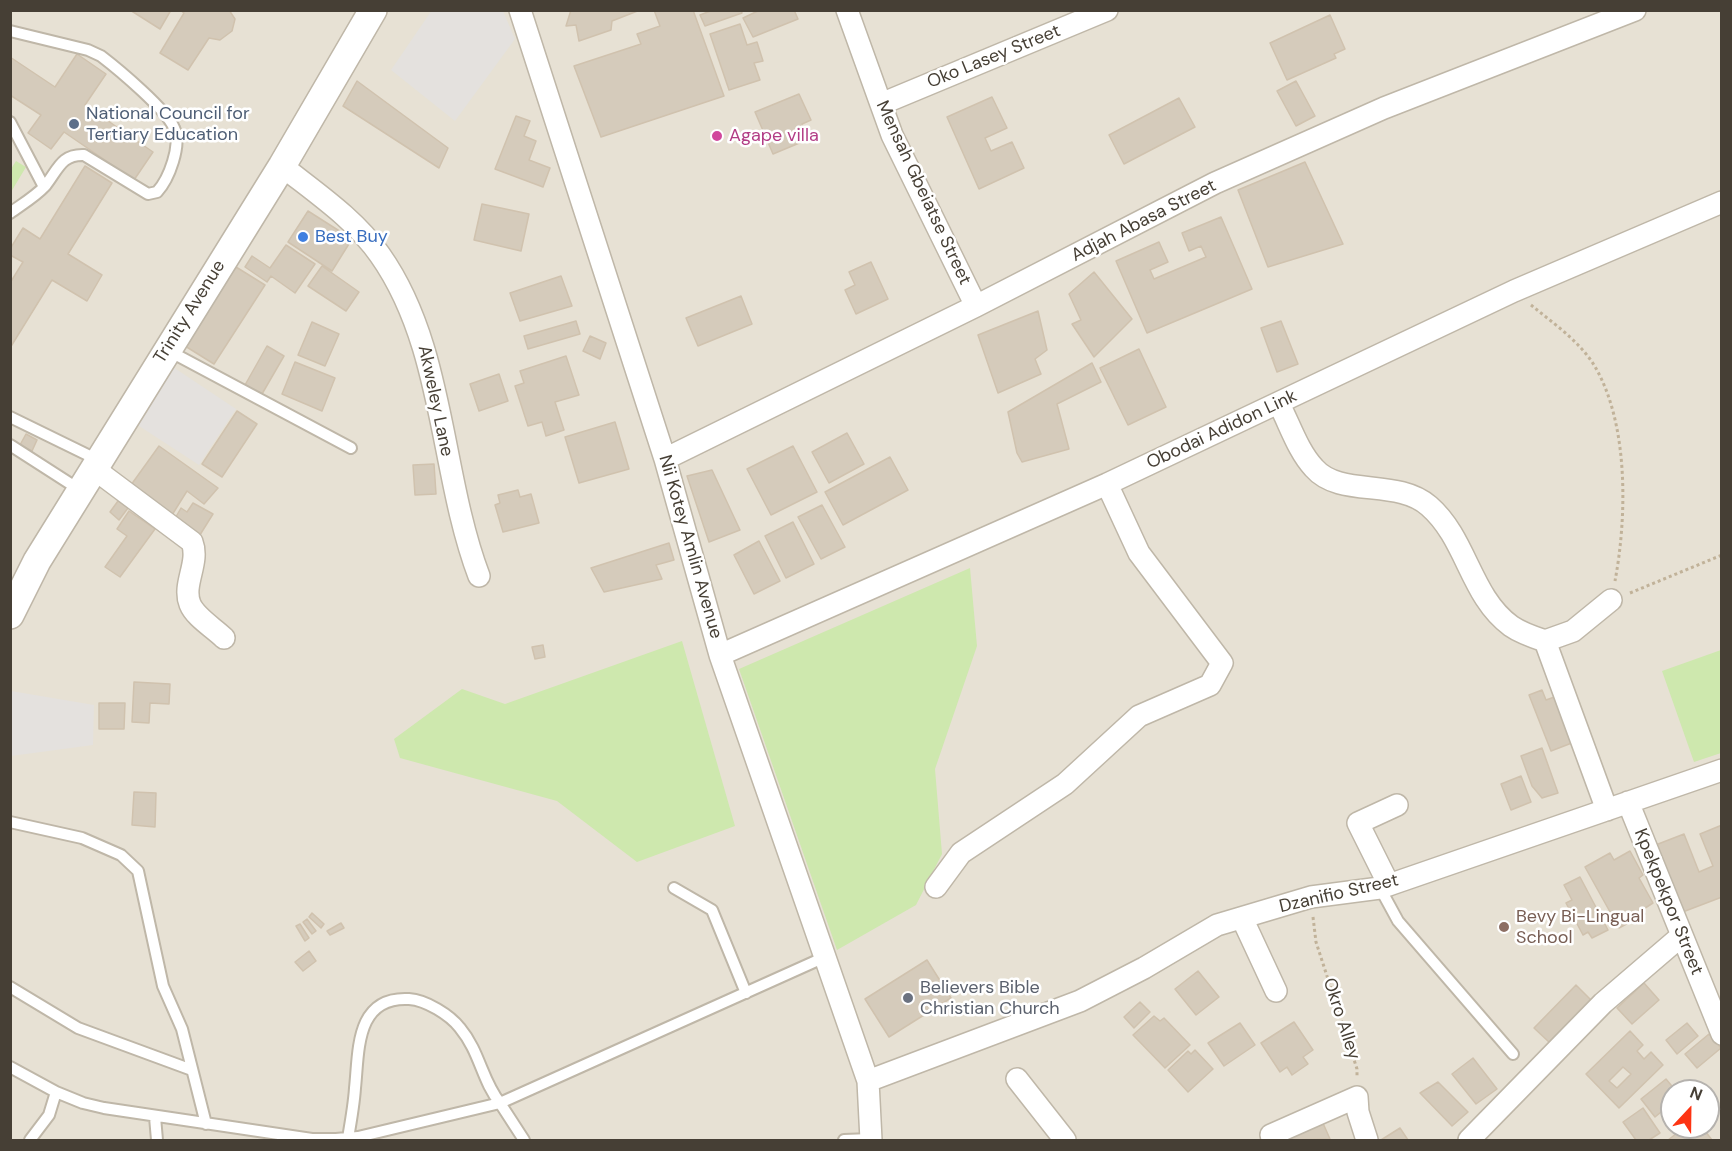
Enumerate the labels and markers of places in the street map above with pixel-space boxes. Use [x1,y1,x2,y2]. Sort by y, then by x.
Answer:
place label: National Council for Tertiary Education [86,103,250,146]
marker: National Council for Tertiary Education [67,117,81,131]
place label: Agape villa [729,125,819,147]
marker: Agape villa [710,129,724,143]
place label: Best Buy [315,226,388,248]
marker: Best Buy [296,230,310,244]
place label: Bevy Bi-Lingual School [1516,906,1644,948]
marker: Bevy Bi-Lingual School [1497,920,1511,934]
place label: Believers Bible Christian Church [920,977,1060,1020]
marker: Believers Bible Christian Church [901,991,915,1005]

